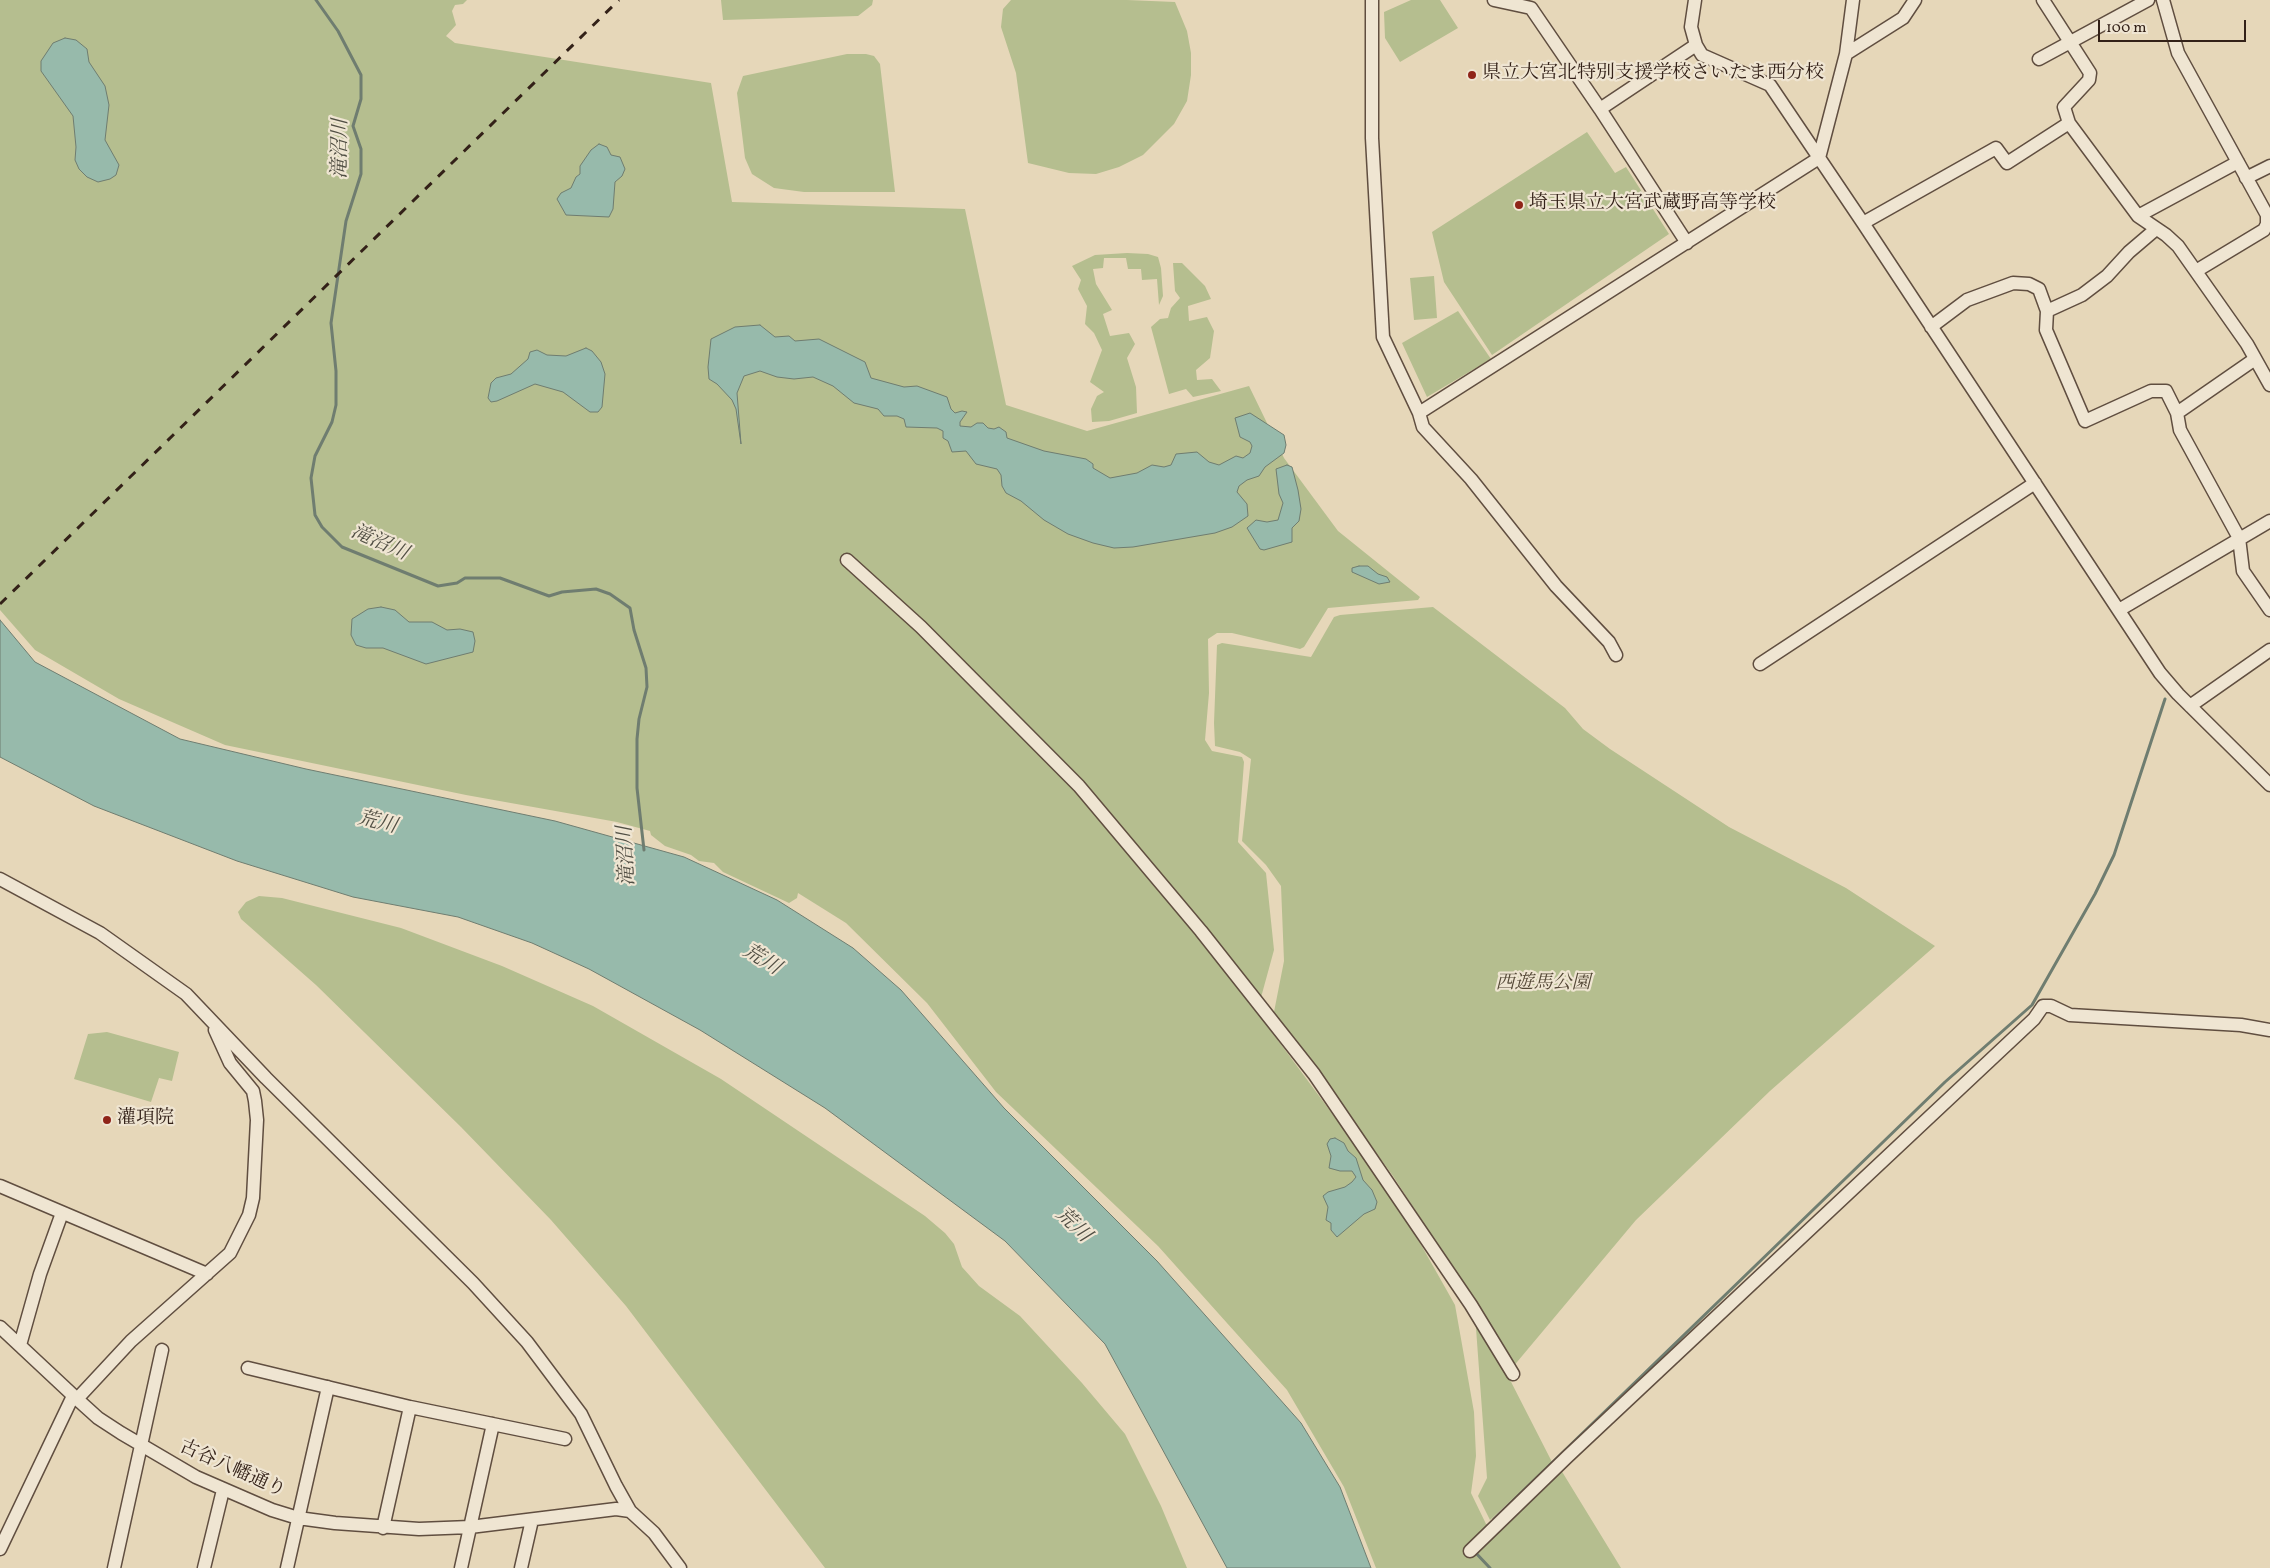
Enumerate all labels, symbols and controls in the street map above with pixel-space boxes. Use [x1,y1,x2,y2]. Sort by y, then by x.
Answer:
scale bar [2100,10,2248,42]
text: 100 m [2106,18,2146,39]
place label: 県立大宮北特別支援学校さいたま西分校 [1482,64,1824,86]
marker: 県立大宮北特別支援学校さいたま西分校 [1466,69,1478,81]
water label: 滝沼川 [329,119,355,179]
place label: 埼玉県立大宮武蔵野高等学校 [1529,194,1776,216]
marker: 埼玉県立大宮武蔵野高等学校 [1513,199,1525,211]
water label: 滝沼川 [347,521,411,567]
water label: 荒川 [355,808,399,840]
water label: 滝沼川 [614,825,642,887]
water label: 荒川 [738,940,784,982]
park label: 西遊馬公園 [1496,974,1590,996]
place label: 灌項院 [117,1109,174,1131]
marker: 灌項院 [101,1114,113,1126]
water label: 荒川 [1049,1203,1095,1249]
street label: 古谷八幡通り [175,1436,289,1504]

